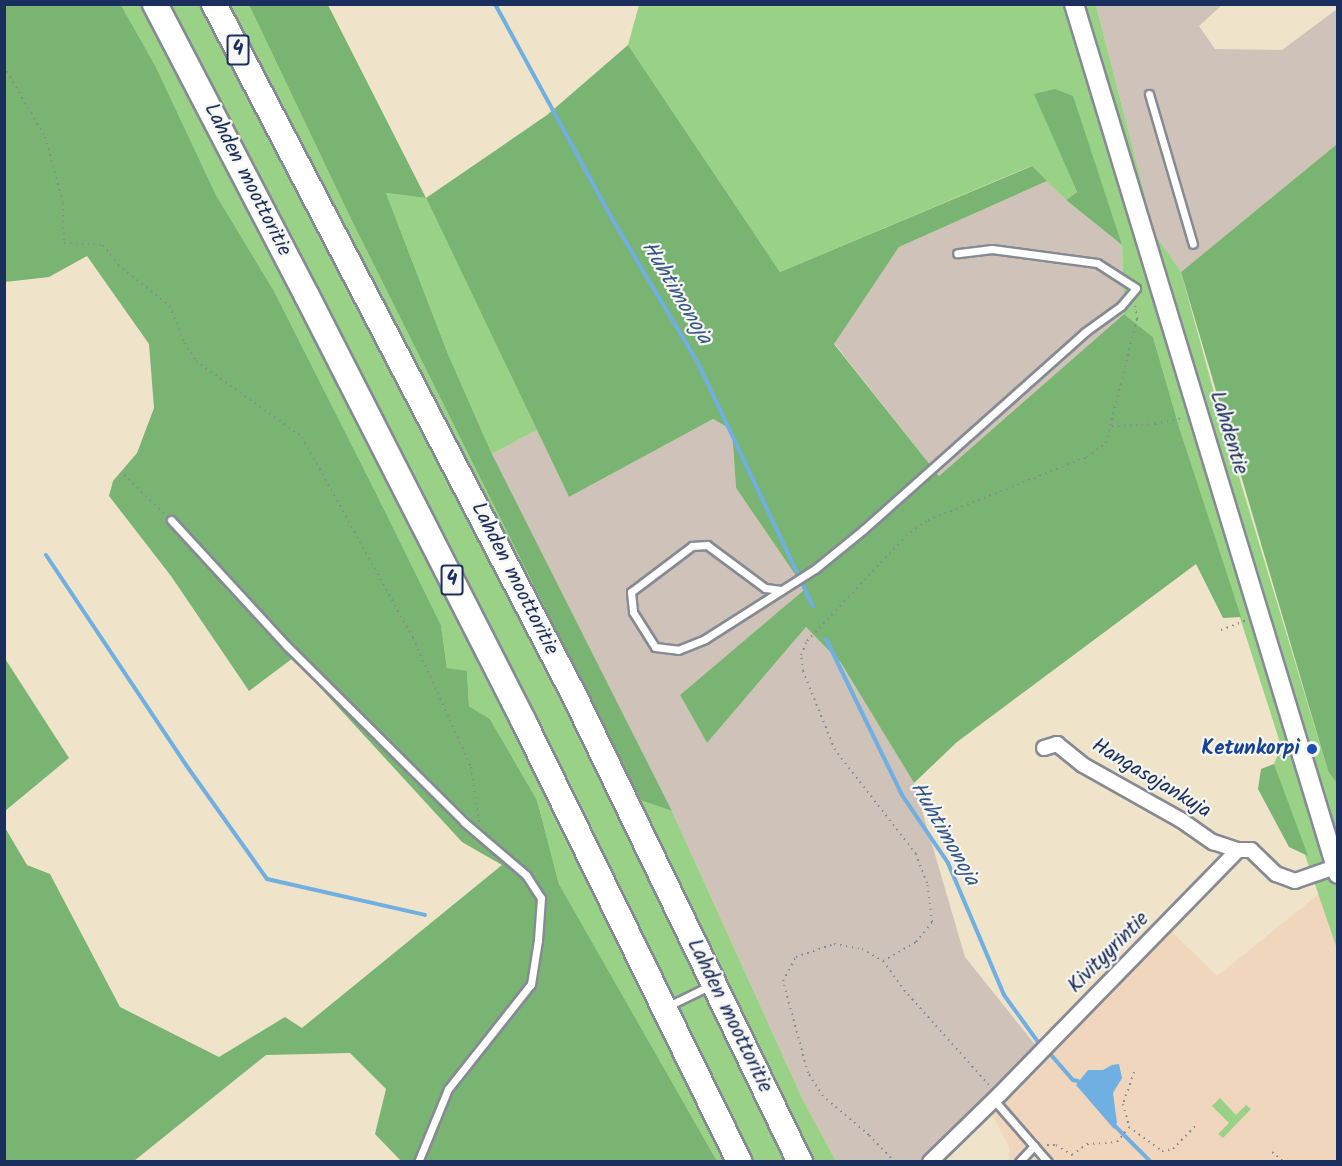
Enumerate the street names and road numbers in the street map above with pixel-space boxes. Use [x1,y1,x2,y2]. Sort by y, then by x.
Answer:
road number: 4 [226,33,250,67]
street label: Lahden moottoritie [198,99,296,261]
street label: Lahdentie [1203,388,1253,478]
street label: Lahden moottoritie [465,498,563,660]
road number: 4 [440,563,464,597]
street label: Hangasojankuja [1087,733,1215,825]
street label: Kivityyrintie [1063,907,1155,999]
street label: Lahden moottoritie [681,935,777,1097]

